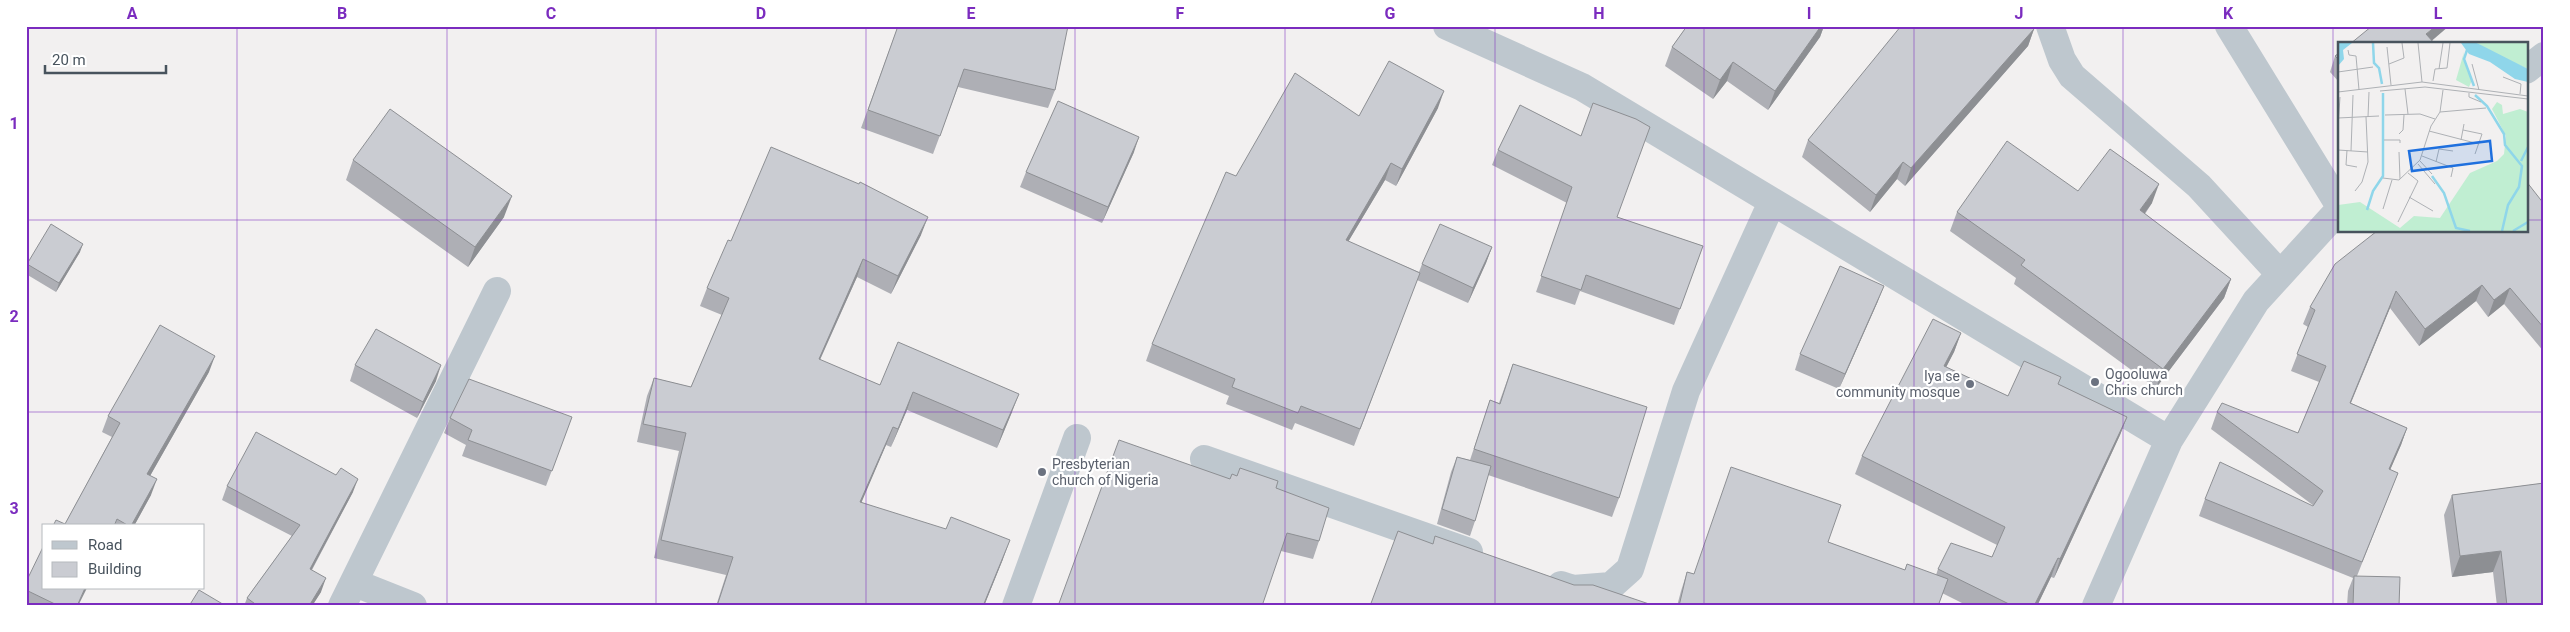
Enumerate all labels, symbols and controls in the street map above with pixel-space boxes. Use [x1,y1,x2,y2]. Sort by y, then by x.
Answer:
text: A [127,4,138,23]
text: B [337,4,347,23]
text: C [546,4,556,23]
text: D [756,4,766,23]
text: E [967,4,976,23]
text: F [1176,4,1185,23]
text: G [1385,4,1396,23]
text: H [1593,4,1605,23]
text: I [1807,4,1811,23]
text: J [2015,4,2023,23]
text: K [2223,4,2234,23]
text: L [2434,4,2443,23]
scale bar [45,42,166,74]
inset map [2338,42,2528,232]
text: 20 m [52,51,86,69]
text: 1 [9,114,19,133]
text: 2 [9,307,19,326]
place label: Ogooluwa Chris church [2105,366,2183,398]
place label: Iya se community mosque [1836,368,1960,400]
marker: Ogooluwa Chris church [2089,376,2101,388]
marker: Iya se community mosque [1964,378,1976,390]
place label: Presbyterian church of Nigeria [1052,456,1159,488]
marker: Presbyterian church of Nigeria [1036,466,1048,478]
text: 3 [9,499,19,518]
legend [42,524,205,590]
text: Road [88,536,122,554]
text: Building [88,560,142,578]

